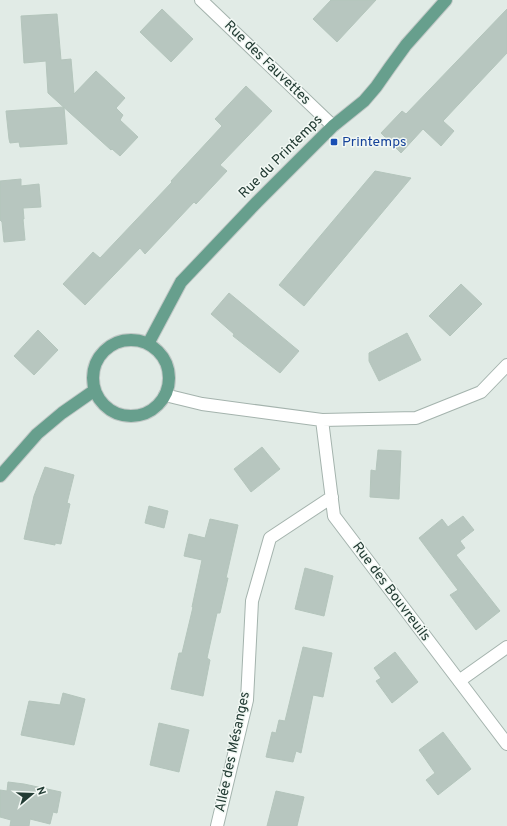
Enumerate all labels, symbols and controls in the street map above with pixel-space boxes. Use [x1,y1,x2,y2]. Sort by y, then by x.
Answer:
street label: Rue des Fauvettes [220,17,314,109]
street label: Rue du Printemps [236,112,326,202]
place label: Printemps [342,134,407,151]
marker: Printemps [329,137,339,147]
street label: Rue des Bouvreuils [348,539,434,645]
street label: Allée des Mésanges [212,690,254,814]
north arrow [12,774,52,814]
text: N [33,785,48,797]

